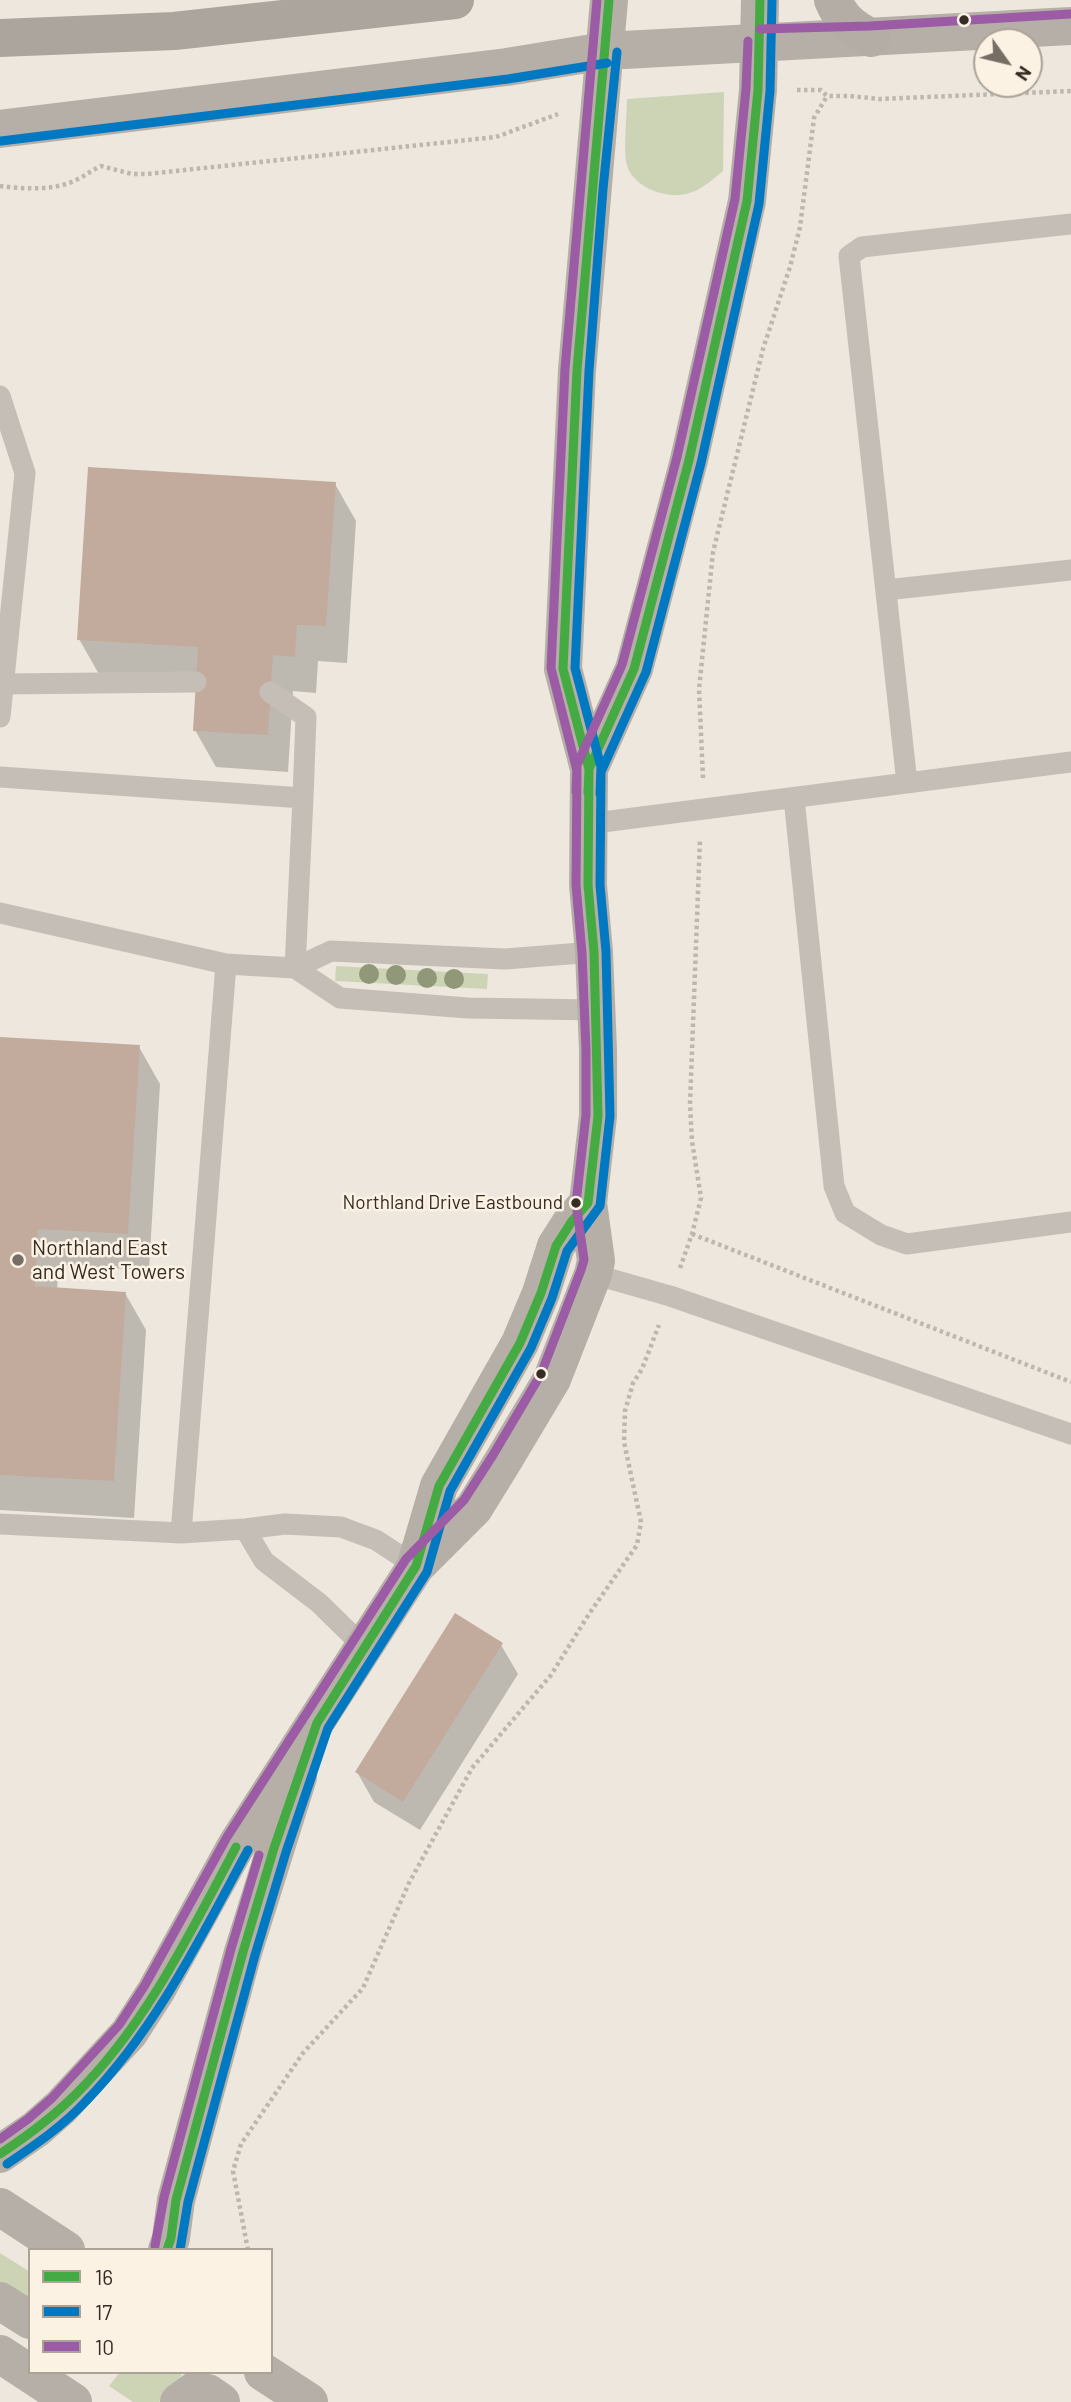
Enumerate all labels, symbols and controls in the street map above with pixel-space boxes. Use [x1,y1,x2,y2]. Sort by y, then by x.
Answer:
unlabelled marker [957,13,971,27]
north arrow [973,28,1043,98]
text: N [1011,62,1037,86]
place label: Northland Drive Eastbound [342,1192,563,1214]
marker: Northland Drive Eastbound [569,1196,583,1210]
place label: Northland East and West Towers [32,1235,185,1285]
marker: Northland East and West Towers [10,1252,26,1268]
unlabelled marker [534,1367,548,1381]
legend [28,2248,273,2374]
text: 16 [95,2264,113,2289]
text: 17 [95,2299,112,2324]
text: 10 [95,2334,114,2359]

